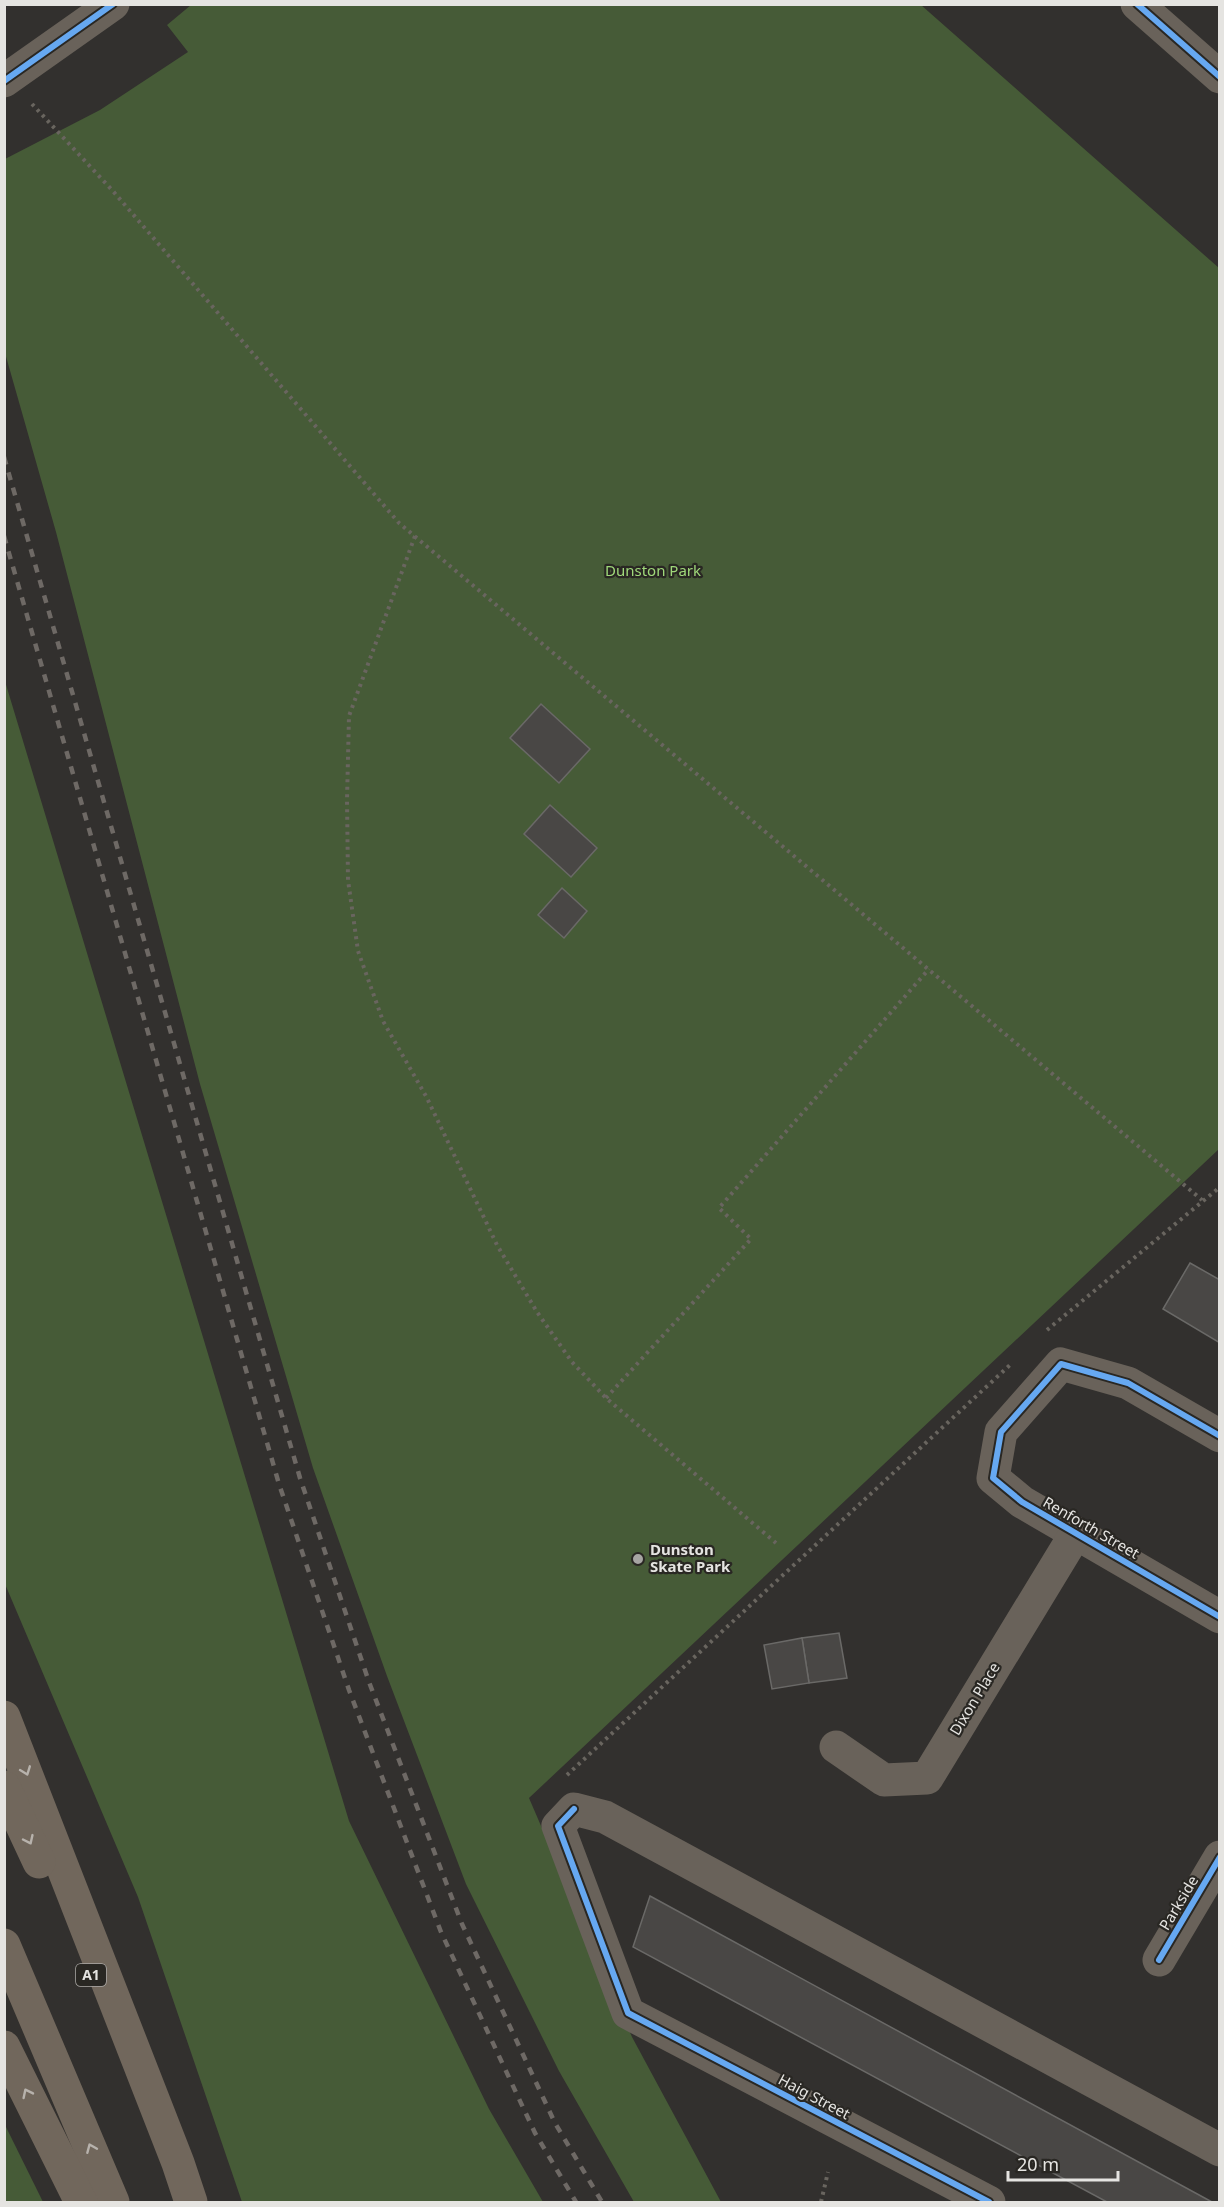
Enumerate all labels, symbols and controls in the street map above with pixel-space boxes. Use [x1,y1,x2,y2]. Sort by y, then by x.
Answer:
park label: Dunston Park [605,560,701,580]
street label: Renforth Street [1040,1491,1144,1563]
place label: Dunston Skate Park [650,1539,731,1576]
marker: Dunston Skate Park [631,1552,645,1566]
street label: Dixon Place [945,1658,1004,1739]
one-way arrow [19,1765,31,1776]
one-way arrow [22,1833,34,1844]
street label: Parkside [1154,1871,1202,1934]
road number: A1 [76,1964,106,1986]
street label: Haig Street [775,2069,854,2124]
one-way arrow [23,2089,35,2100]
one-way arrow [87,2143,99,2154]
scale bar [1008,2144,1118,2182]
text: 20 m [1017,2152,1059,2176]

